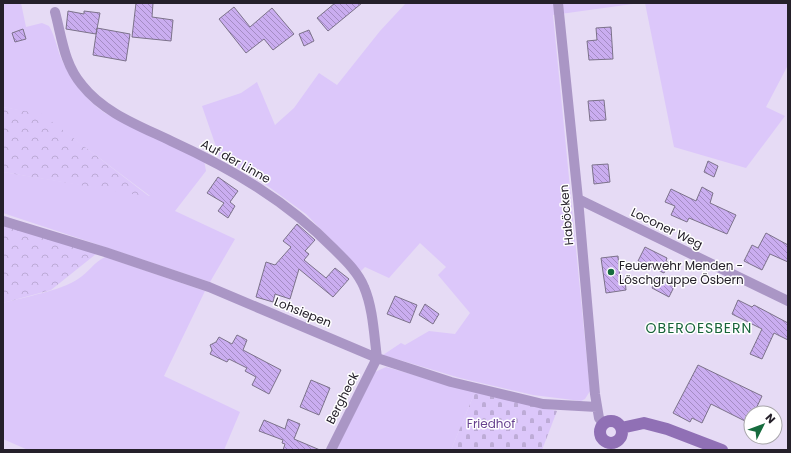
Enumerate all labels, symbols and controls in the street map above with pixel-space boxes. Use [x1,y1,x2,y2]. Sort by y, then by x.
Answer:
street label: Auf der Linne [198,135,274,187]
street label: Haböcken [555,184,577,246]
street label: Loconer Weg [628,203,706,253]
place label: Feuerwehr Menden - Löschgruppe Ösbern [619,257,744,288]
marker: Feuerwehr Menden - Löschgruppe Ösbern [606,267,616,277]
street label: Lohsiepen [272,293,334,331]
district label: OBEROESBERN [646,318,752,338]
street label: Bergheck [322,368,363,427]
north arrow [743,405,783,445]
text: N [762,410,779,427]
park label: Friedhof [467,415,515,432]

